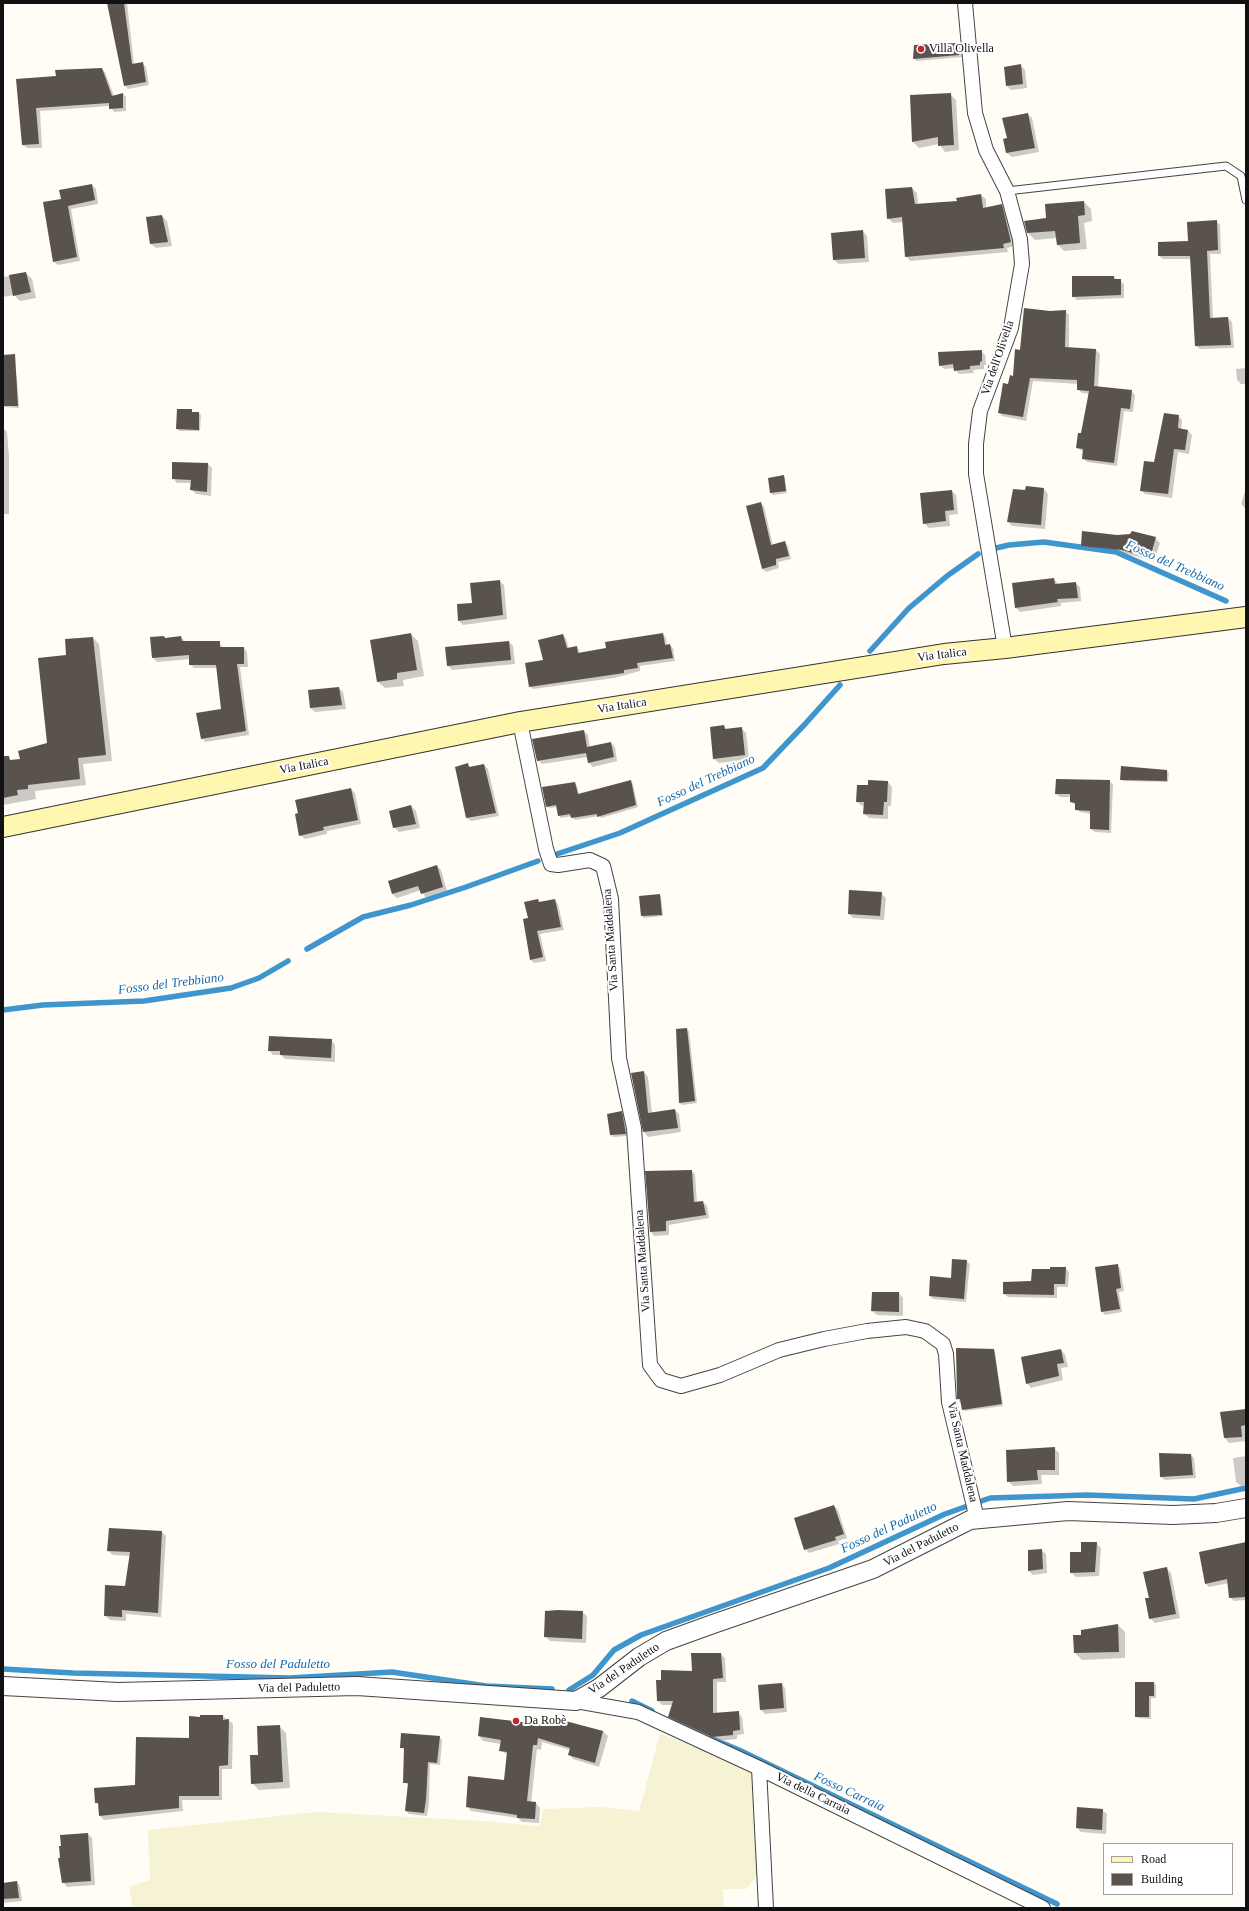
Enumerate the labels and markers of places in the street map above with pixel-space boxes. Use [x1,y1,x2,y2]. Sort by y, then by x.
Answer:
place label: Villa Olivella [929,42,994,56]
marker: Villa Olivella [916,44,926,54]
place label: Da Robè [524,1714,566,1728]
marker: Da Robè [511,1716,521,1726]

